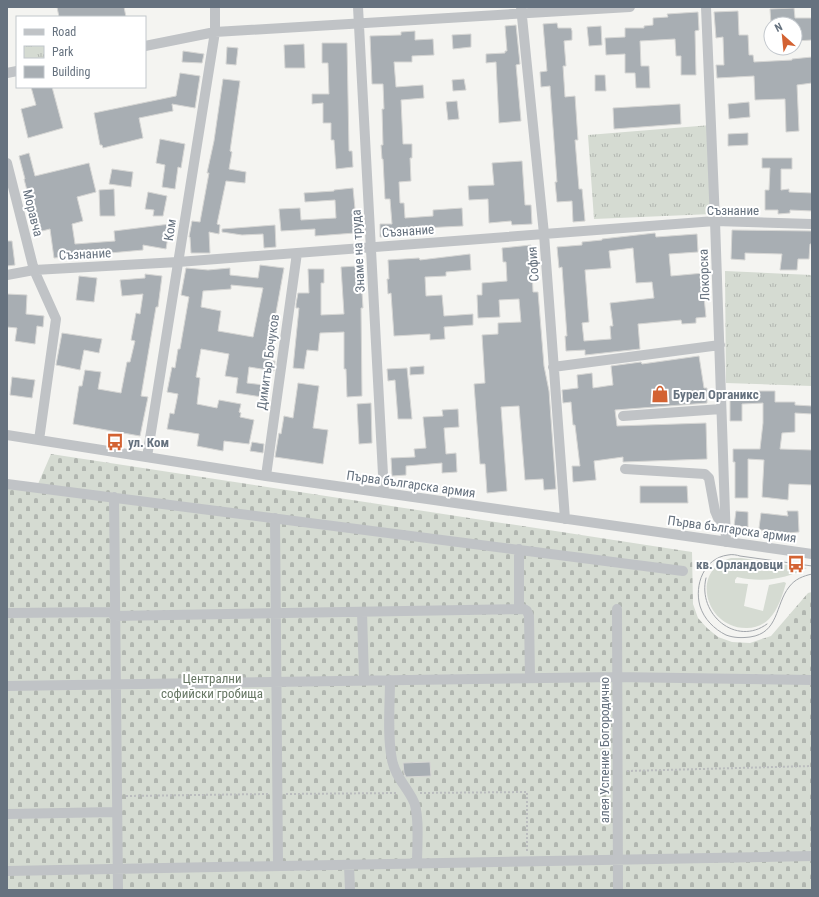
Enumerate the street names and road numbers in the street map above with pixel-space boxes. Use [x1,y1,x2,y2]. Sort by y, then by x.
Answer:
street label: Моравча [20,188,46,238]
street label: Съзнание [707,203,759,218]
street label: Знаме на труда [348,209,368,293]
street label: Ком [161,218,179,242]
street label: Съзнание [381,222,435,240]
street label: Съзнание [58,245,112,263]
street label: София [524,246,542,282]
street label: Локорска [696,249,712,301]
street label: Димитър Бочуков [254,313,282,411]
street label: Първа българска армия [346,468,476,500]
street label: Първа българска армия [667,513,797,545]
street label: алея Успение Богородично [597,677,612,823]

